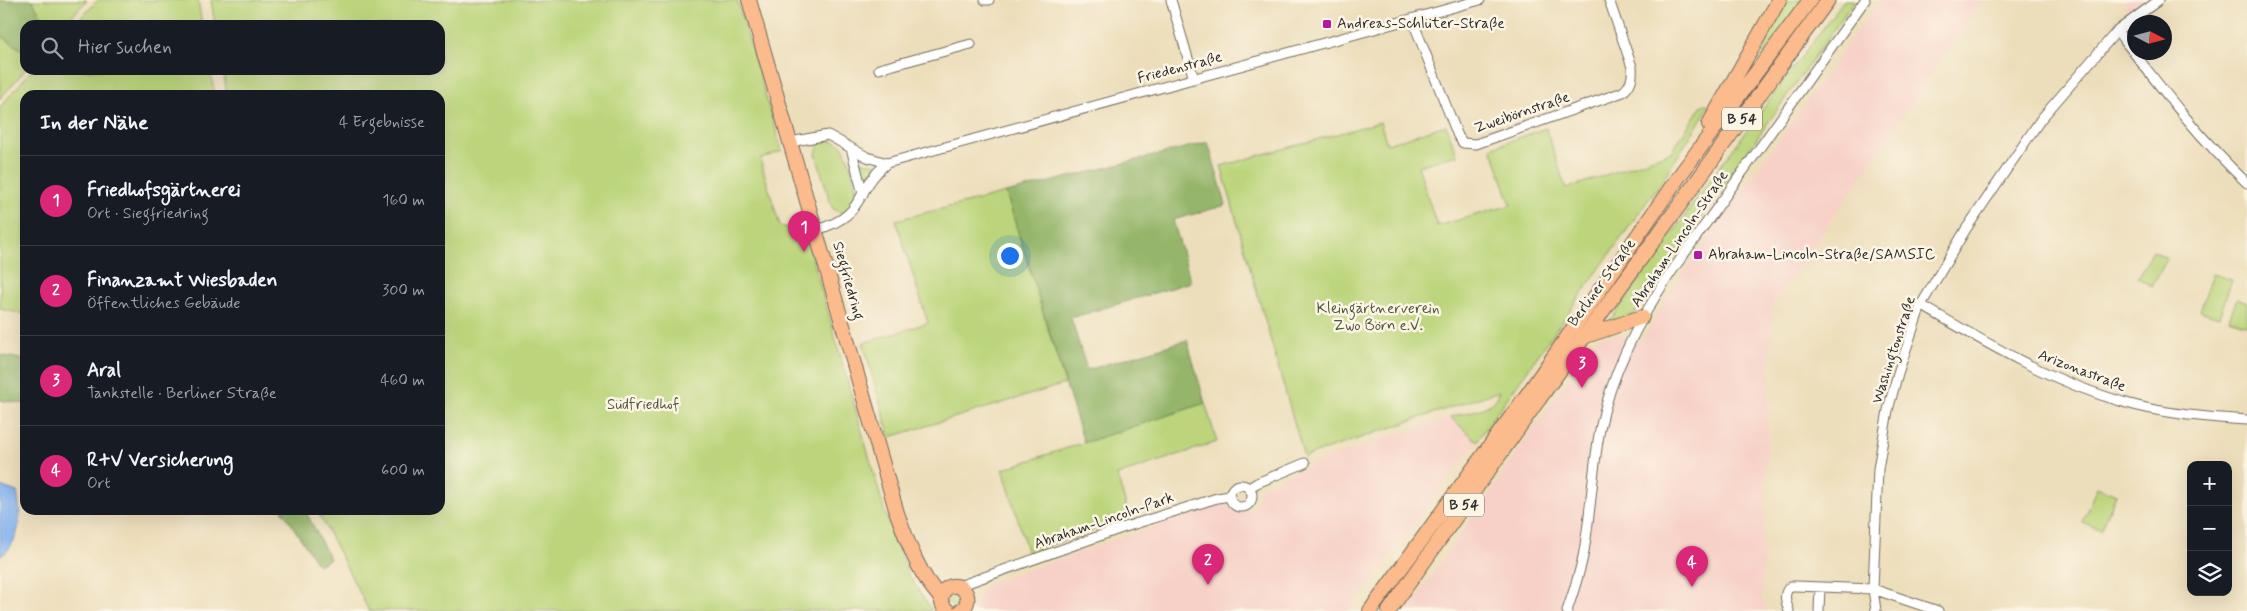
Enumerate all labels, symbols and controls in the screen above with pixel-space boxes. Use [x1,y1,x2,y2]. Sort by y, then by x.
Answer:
place label: Andreas-Schlüter-Straße [1337,14,1505,34]
north arrow [2127,15,2172,60]
marker: Andreas-Schlüter-Straße [1321,18,1333,30]
search box [20,20,445,75]
icon: search [38,34,66,62]
text: Hier suchen [78,35,172,60]
street label: Friedenstraße [1135,47,1225,89]
street label: Zweibörnstraße [1472,87,1572,139]
road number: B 54 [1722,108,1762,130]
text: In der Nähe [40,109,148,137]
text: 4 Ergebnisse [339,112,425,133]
street label: Abraham-Lincoln-Straße [1627,167,1733,311]
text: Friedhofsgärtnerei [87,178,241,203]
text: 1 [52,190,60,211]
text: 160 m [382,190,425,211]
text: Ort · Siegfriedring [87,203,209,224]
pin: 1 [788,211,820,252]
street label: Berliner Straße [1563,235,1641,331]
street label: Siegfriedring [826,240,869,323]
your location [997,243,1023,269]
place label: Abraham-Lincoln-Straße/SAMSIC [1708,245,1936,265]
marker: Abraham-Lincoln-Straße/SAMSIC [1692,249,1704,261]
text: Finanzamt Wiesbaden [87,268,277,293]
text: 2 [52,280,60,301]
text: 300 m [382,280,425,301]
text: Öffentliches Gebäude [87,293,241,314]
street label: Washingtonstraße [1867,294,1922,407]
park label: Kleingärtnerverein Zwo Börn e.V. [1317,299,1439,336]
street label: Arizonastraße [2035,345,2129,397]
pin: 3 [1566,347,1598,388]
text: Aral [87,358,121,383]
text: 3 [52,370,60,391]
text: 460 m [380,370,425,391]
text: Tankstelle · Berliner Straße [87,383,277,404]
park label: Südfriedhof [607,395,679,415]
text: R+V Versicherung [87,448,233,473]
text: 4 [51,460,61,481]
text: 600 m [381,460,425,481]
map controls [2187,461,2232,596]
button: + [2187,461,2232,506]
text: Ort [87,473,111,494]
street label: Abraham-Lincoln-Park [1031,488,1177,554]
road number: B 54 [1444,494,1484,516]
button: − [2187,506,2232,551]
pin: 2 [1192,544,1224,585]
pin: 4 [1676,546,1708,587]
button: layers [2187,551,2232,596]

